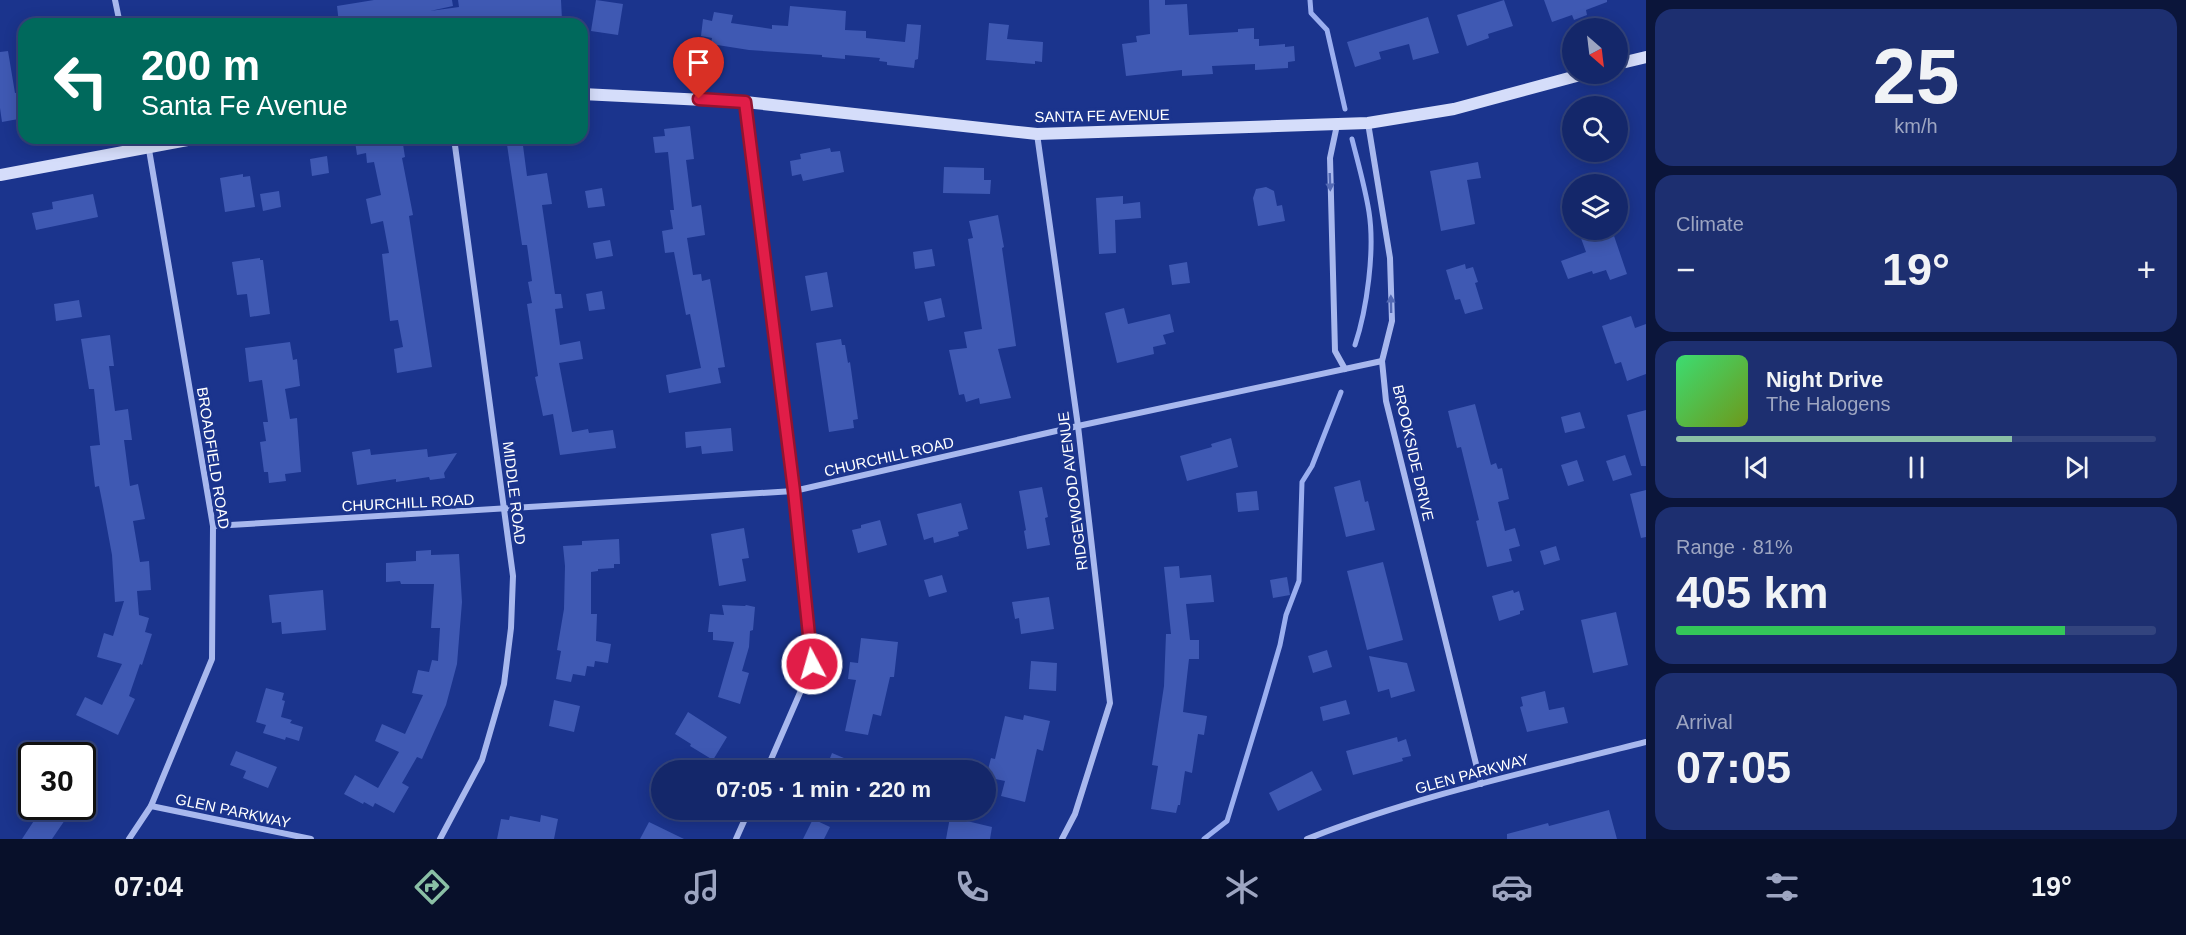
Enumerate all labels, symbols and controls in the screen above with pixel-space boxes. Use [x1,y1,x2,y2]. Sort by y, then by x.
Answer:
north arrow [1562,18,1628,84]
map controls [1562,18,1628,240]
text: 25 [1873,32,1959,120]
pin [673,37,724,99]
icon: left [42,42,120,120]
text: 200 m [141,42,260,89]
icon: arrive [682,46,715,79]
text: Santa Fe Avenue [141,91,348,121]
button: search [1562,96,1628,162]
street label: SANTA FE AVENUE [1034,106,1170,125]
text: km/h [1894,115,1938,137]
one-way arrow [1326,172,1335,191]
button: layers [1562,174,1628,240]
text: Climate [1676,213,1744,235]
text: 19° [1882,244,1950,295]
text: − [1676,251,1695,288]
text: + [2137,251,2156,288]
one-way arrow [1386,294,1396,313]
text: Night Drive [1766,367,1883,392]
street label: BROOKSIDE DRIVE [1390,383,1437,523]
street label: BROADFIELD ROAD [194,386,233,530]
text: The Halogens [1766,393,1891,415]
street label: RIDGEWOOD AVENUE [1054,411,1091,571]
street label: CHURCHILL ROAD [822,433,956,480]
street label: MIDDLE ROAD [500,440,529,546]
icon: previous [1740,451,1773,484]
icon: pause [1900,451,1933,484]
icon: next [2060,451,2093,484]
street label: CHURCHILL ROAD [341,491,475,514]
text: Range · 81% [1676,536,1793,558]
text: 405 km [1676,567,1829,618]
position arrow [780,632,844,696]
text: Arrival [1676,711,1733,733]
speed limit sign: 30 [18,742,96,820]
text: 07:05 [1676,742,1791,793]
street label: GLEN PARKWAY [1413,750,1531,797]
text: 07:05 · 1 min · 220 m [716,777,931,802]
street label: GLEN PARKWAY [174,790,292,831]
icon: directions [411,866,453,908]
icon: music [681,866,723,908]
icon: phone [951,866,993,908]
icon: climate [1221,866,1263,908]
icon: car [1491,866,1533,908]
icon: filters [1761,866,1803,908]
text: 07:04 [114,872,183,902]
text: 19° [2031,872,2072,902]

